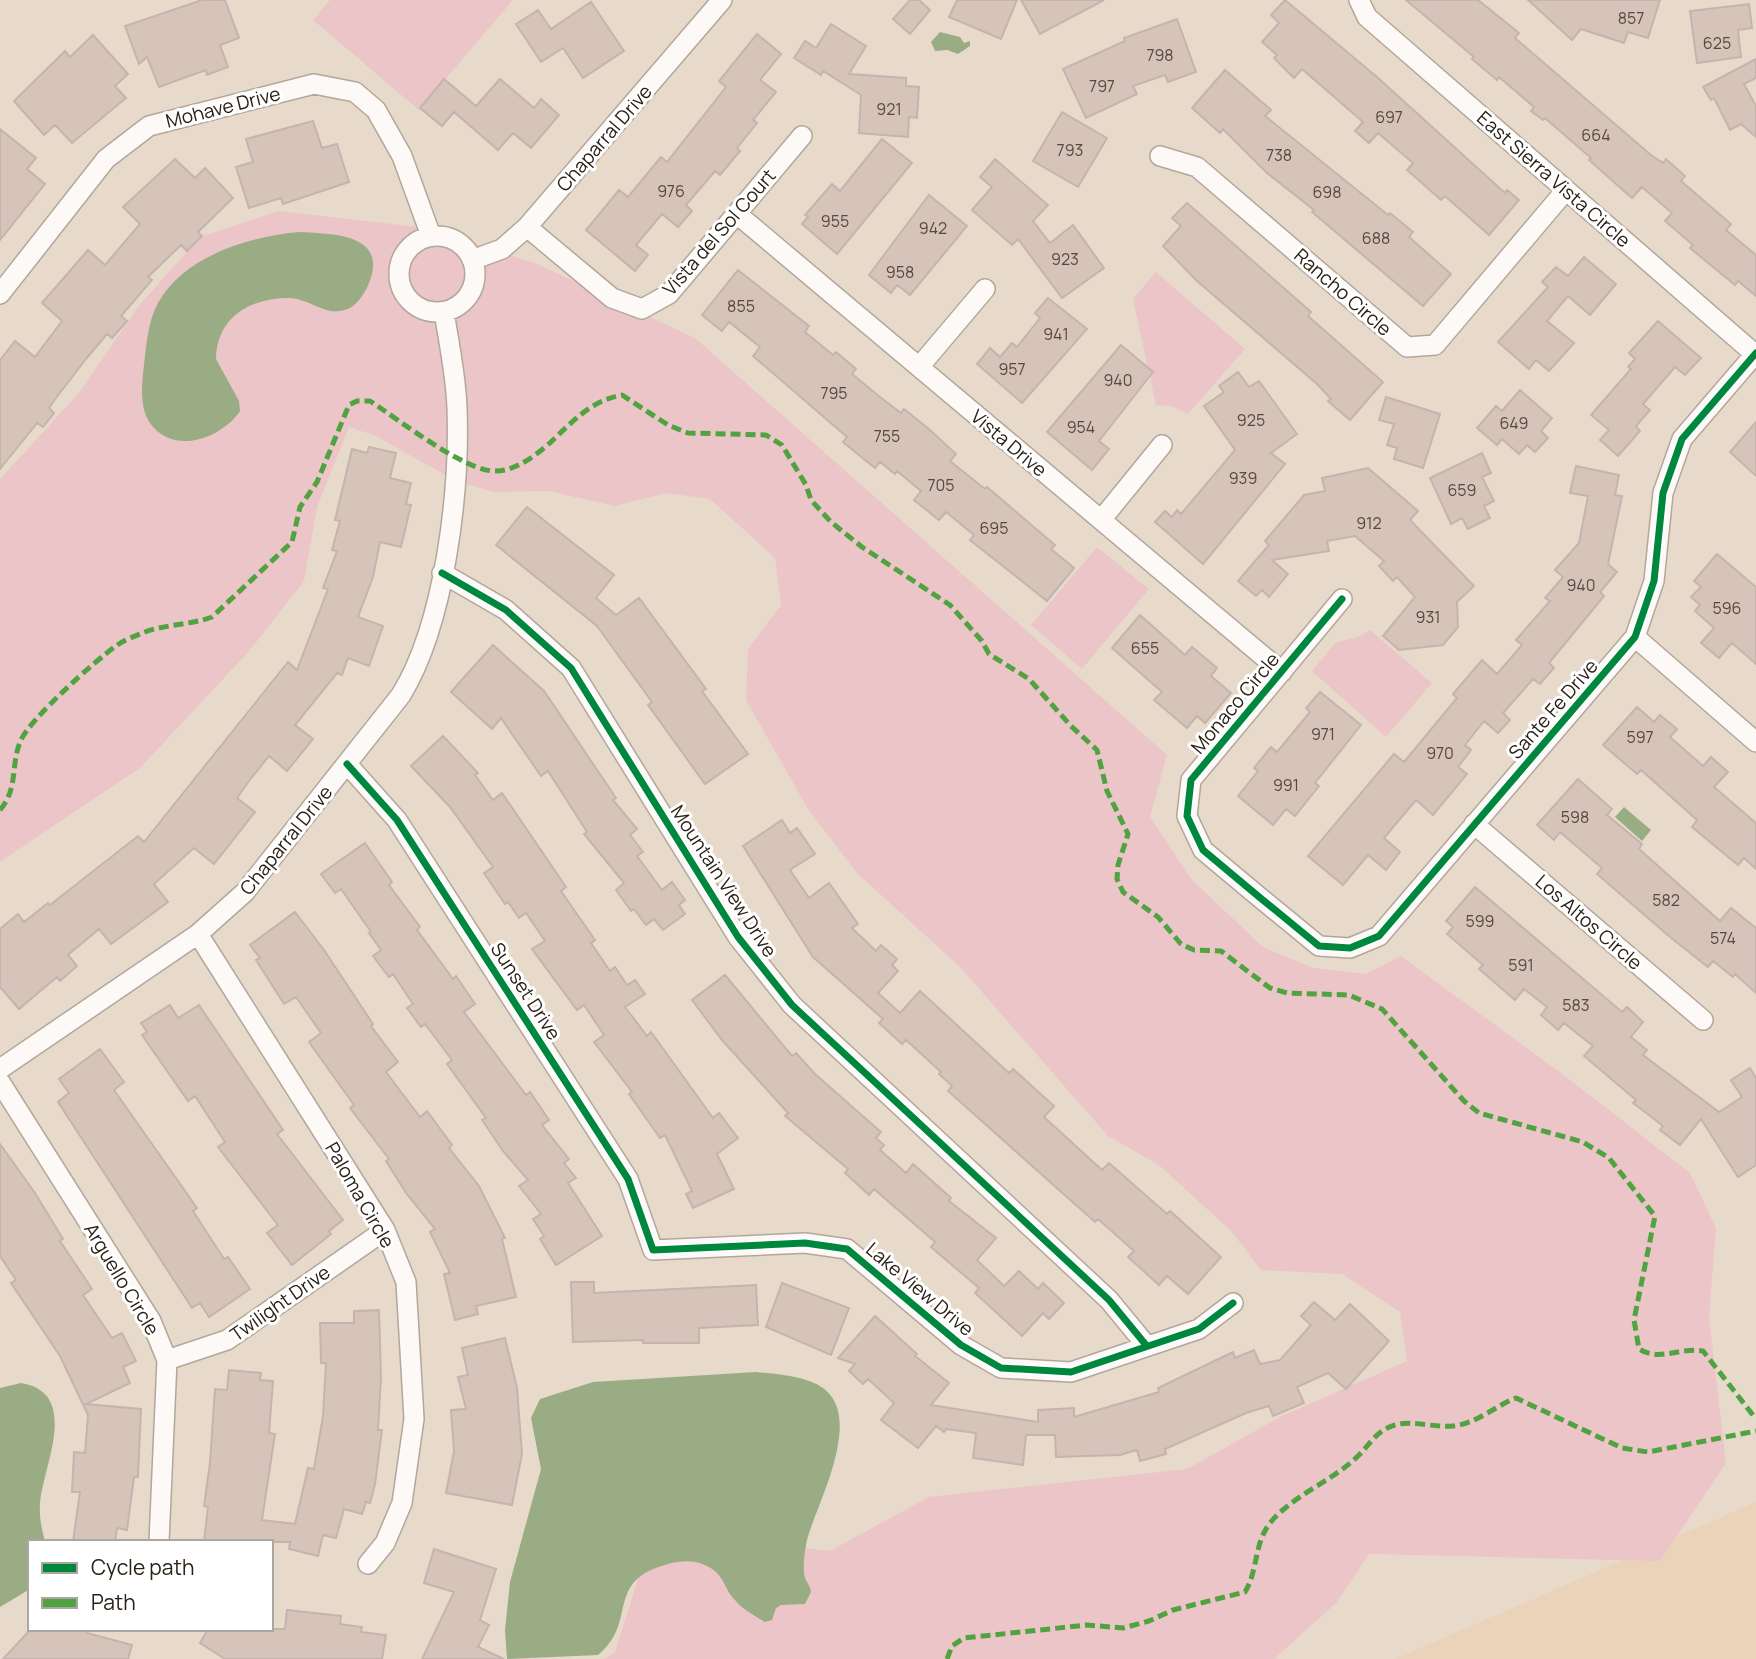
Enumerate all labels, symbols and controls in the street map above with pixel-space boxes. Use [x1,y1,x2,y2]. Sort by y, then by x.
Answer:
house number: 857 [1618,7,1644,29]
house number: 625 [1703,32,1731,54]
house number: 798 [1146,44,1174,66]
house number: 797 [1089,75,1115,97]
street label: Chaparral Drive [550,79,658,197]
street label: Mohave Drive [163,80,283,134]
house number: 921 [876,98,902,120]
street label: East Sierra Vista Circle [1472,105,1636,253]
house number: 697 [1375,106,1403,128]
house number: 664 [1581,124,1611,146]
house number: 793 [1057,139,1083,161]
house number: 738 [1266,144,1292,166]
street label: Vista del Sol Court [657,163,781,301]
house number: 976 [657,180,685,202]
house number: 698 [1313,181,1341,203]
house number: 955 [821,210,849,232]
house number: 942 [919,217,947,239]
house number: 688 [1362,227,1390,249]
street label: Rancho Circle [1289,242,1397,342]
house number: 923 [1051,248,1079,270]
house number: 958 [886,261,914,283]
house number: 855 [727,295,755,317]
house number: 941 [1043,323,1069,345]
house number: 957 [998,358,1026,380]
house number: 940 [1103,369,1133,391]
house number: 795 [820,382,848,404]
street label: Vista Drive [965,404,1053,482]
house number: 925 [1237,409,1265,431]
house number: 649 [1499,412,1529,434]
house number: 954 [1067,416,1095,438]
house number: 755 [874,425,900,447]
house number: 939 [1229,467,1257,489]
house number: 705 [927,474,955,496]
house number: 659 [1447,479,1477,501]
house number: 912 [1356,512,1382,534]
house number: 695 [980,517,1008,539]
house number: 940 [1566,574,1596,596]
house number: 596 [1712,597,1742,619]
house number: 931 [1415,606,1441,628]
house number: 655 [1131,637,1159,659]
street label: Monaco Circle [1185,647,1285,759]
street label: Sante Fe Drive [1502,654,1604,764]
house number: 971 [1311,723,1335,745]
house number: 597 [1627,726,1654,748]
house number: 970 [1426,742,1454,764]
house number: 991 [1273,774,1299,796]
street label: Chaparral Drive [234,780,338,900]
street label: Mountain View Drive [665,800,783,962]
house number: 598 [1561,806,1589,828]
street label: Los Altos Circle [1530,868,1648,976]
house number: 582 [1652,889,1680,911]
house number: 599 [1465,910,1495,932]
house number: 574 [1710,927,1736,949]
street label: Sunset Drive [485,937,567,1045]
house number: 591 [1508,954,1534,976]
house number: 583 [1562,994,1590,1016]
street label: Paloma Circle [319,1137,401,1253]
street label: Arguello Circle [78,1218,166,1340]
street label: Lake View Drive [861,1236,979,1342]
street label: Twilight Drive [225,1259,335,1347]
legend [28,1540,273,1631]
text: Cycle path [91,1553,194,1581]
text: Path [91,1588,136,1616]

